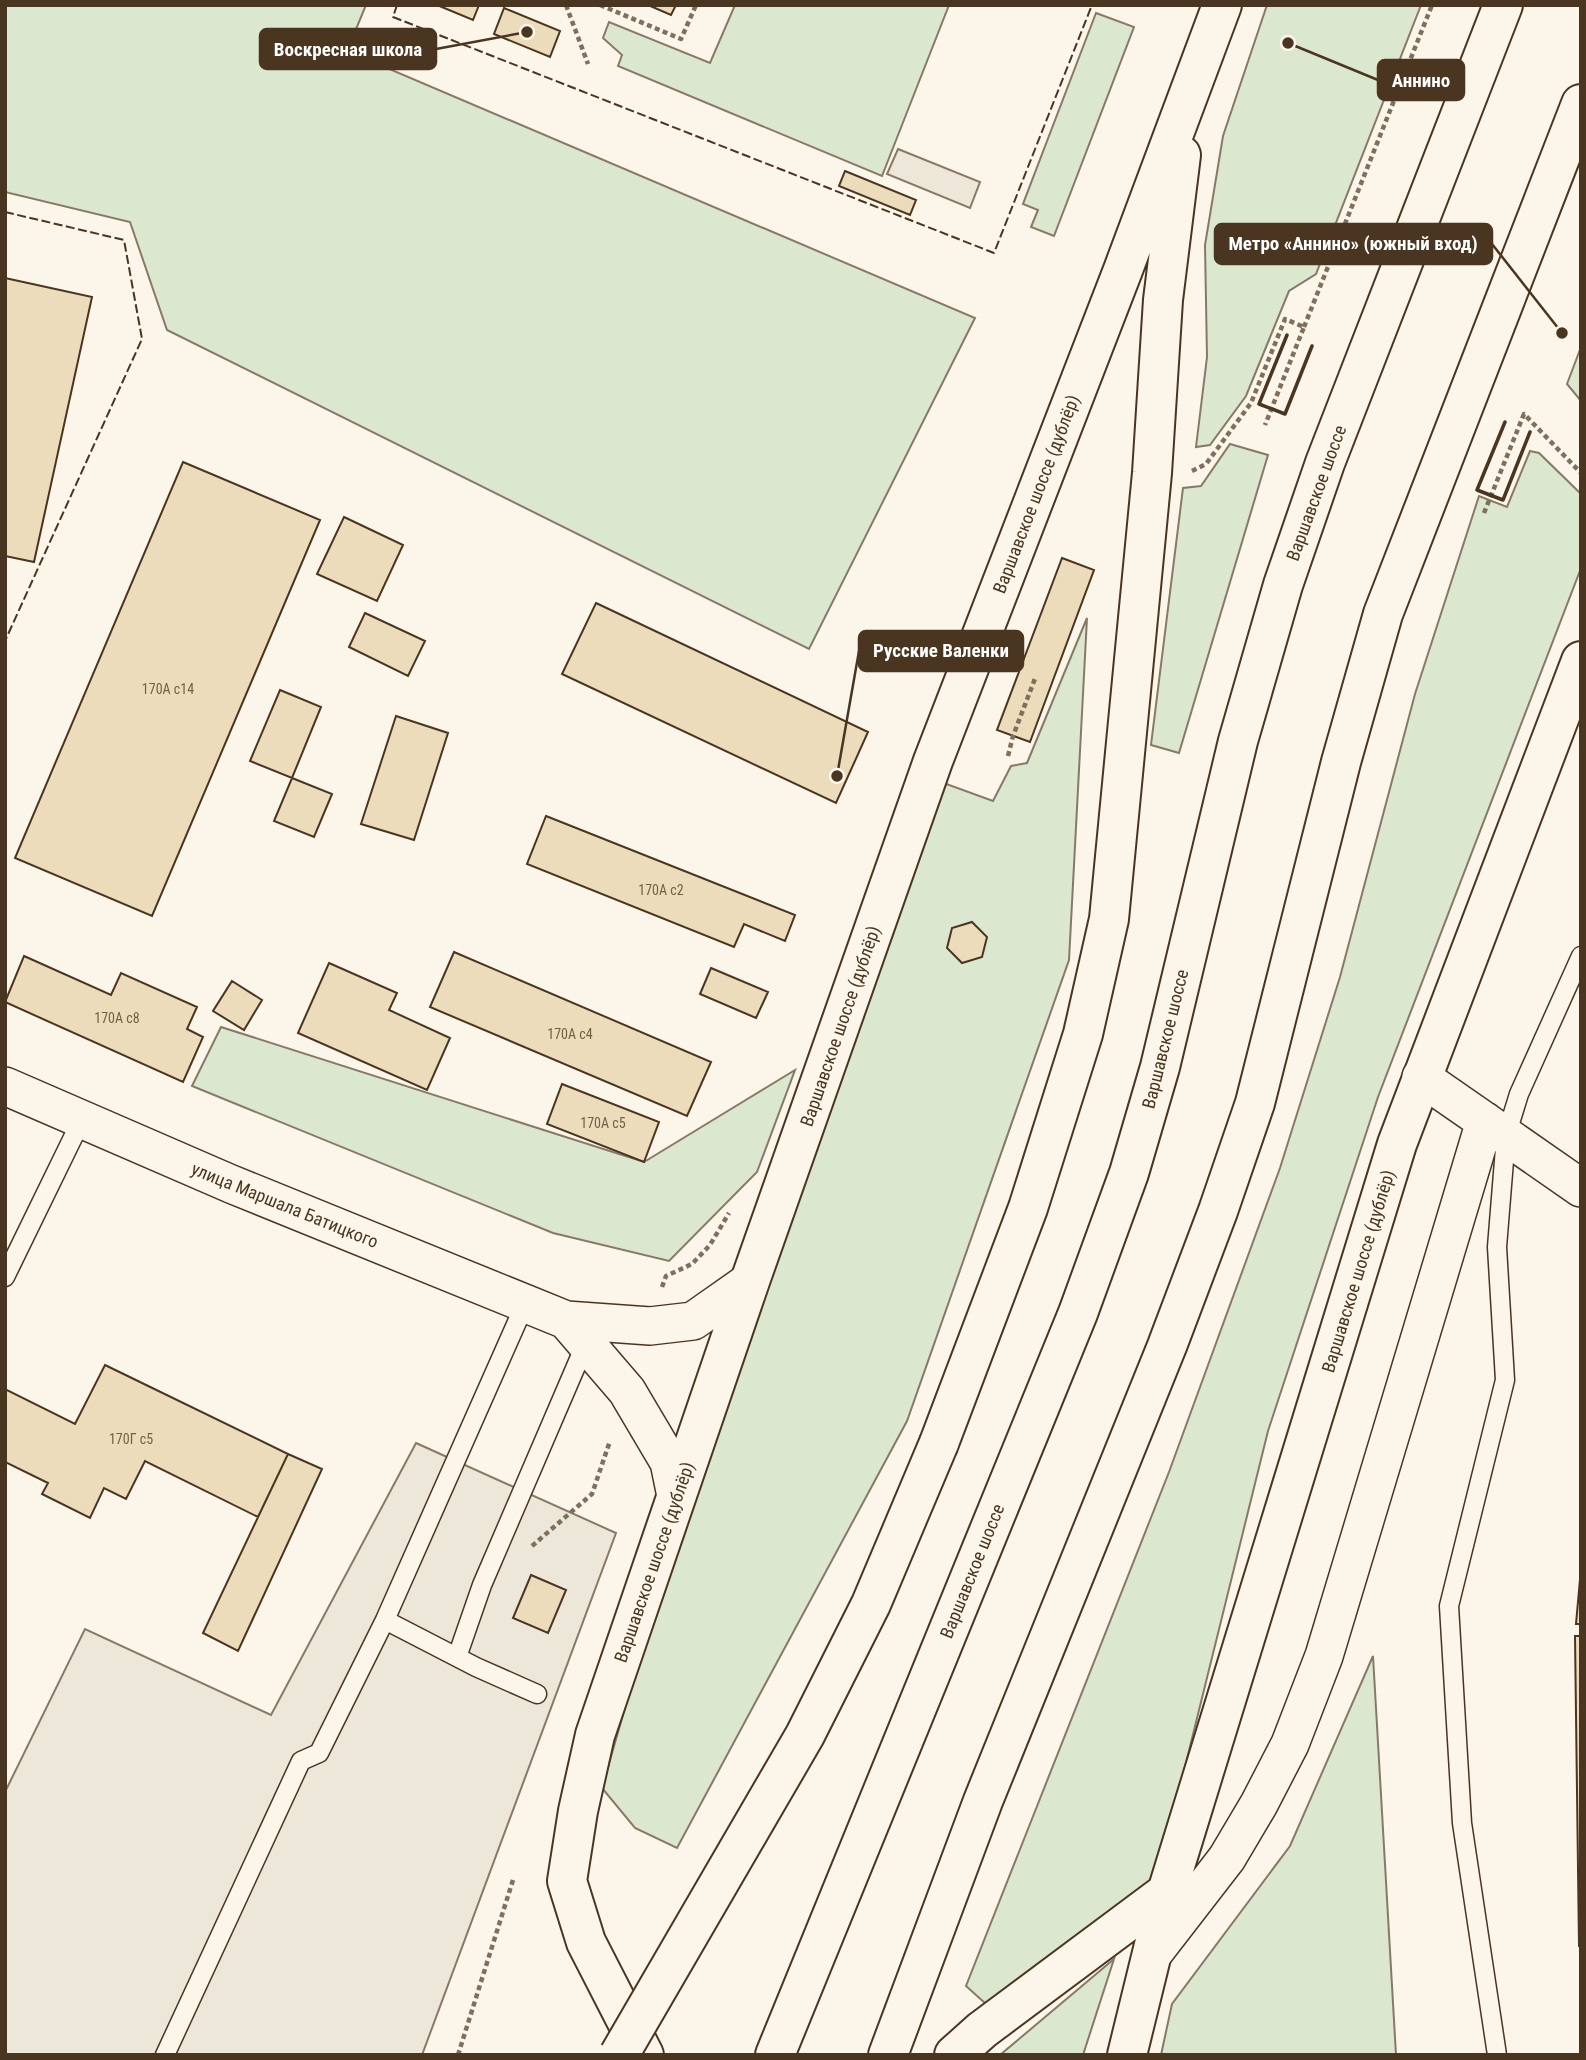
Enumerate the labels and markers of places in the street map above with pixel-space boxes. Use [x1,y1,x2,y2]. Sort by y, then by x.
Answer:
callout: Воскресная школа [260,29,436,69]
callout: Аннино [1378,60,1464,100]
callout: Метро «Аннино» (южный вход) [1215,224,1492,264]
callout: Русские Валенки [859,631,1023,671]

